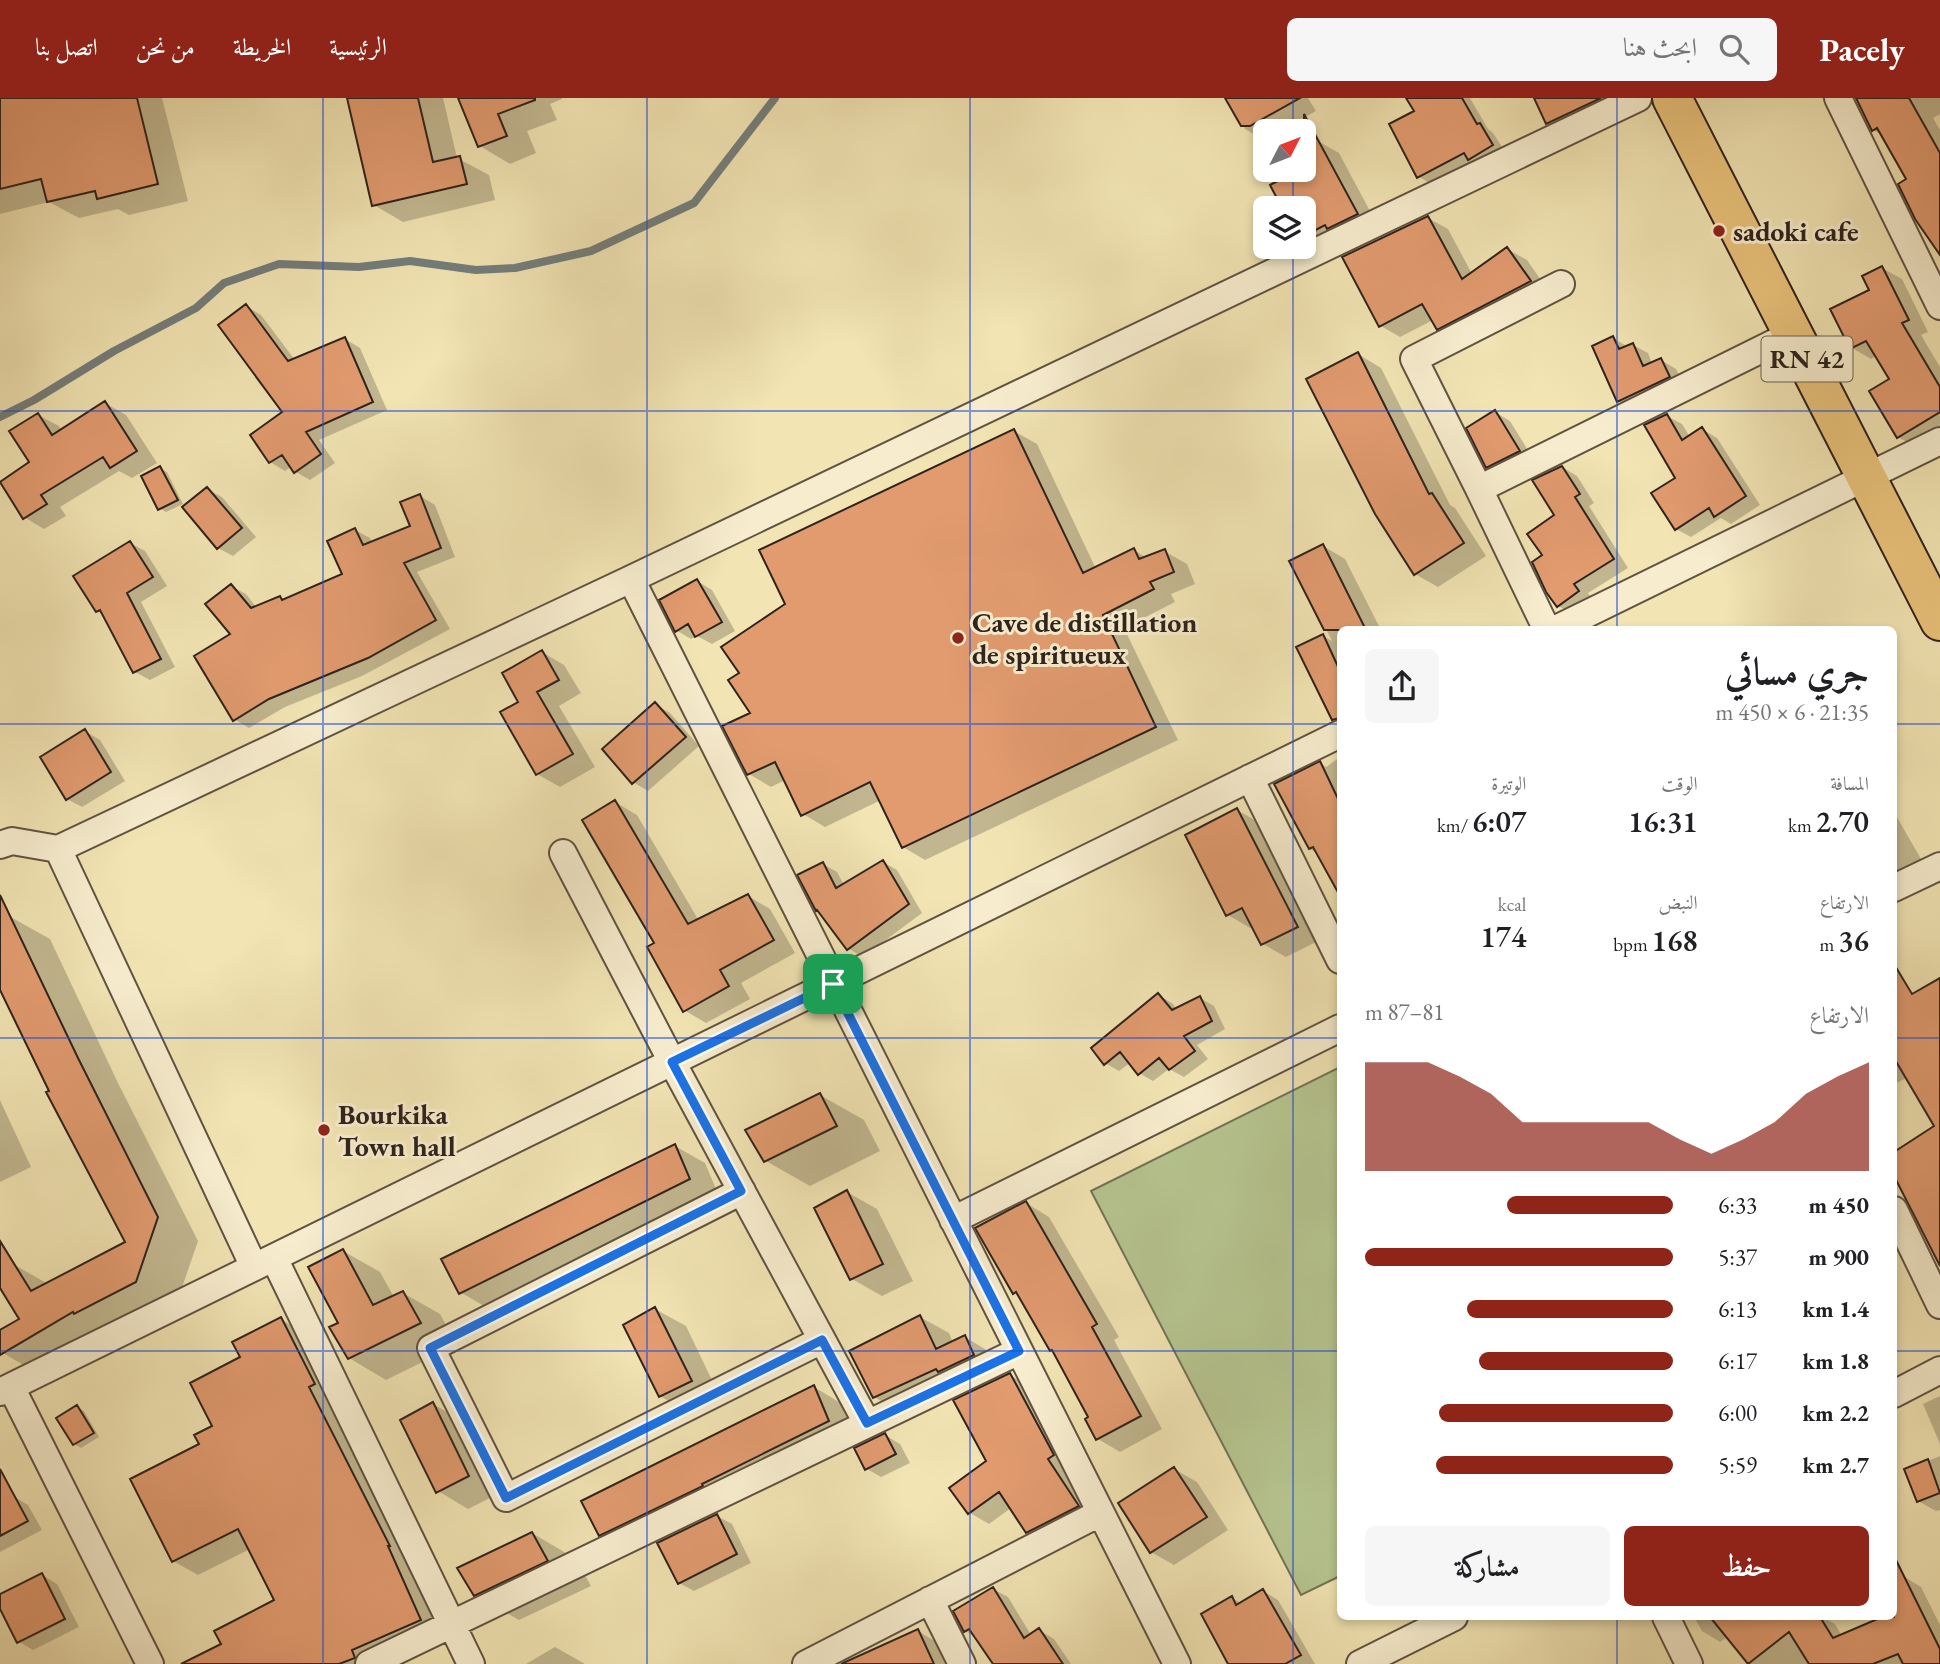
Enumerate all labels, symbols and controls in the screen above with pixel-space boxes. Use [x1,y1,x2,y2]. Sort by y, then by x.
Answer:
search box [1287,18,1777,81]
text: Pacely [1819,28,1905,71]
text: ابحث هنا [1623,30,1697,64]
icon: search [1715,30,1753,68]
text: اتصل بنا [35,31,98,62]
text: من نحن [136,31,195,62]
text: الخريطة [233,31,291,62]
text: الرئيسية [329,31,387,62]
north arrow [1253,119,1316,182]
map controls [1253,119,1316,259]
button: layers [1253,196,1316,259]
place label: sadoki cafe [1733,213,1859,249]
marker: sadoki cafe [1711,223,1727,239]
road number: RN 42 [1762,336,1853,382]
place label: Cave de distillation de spiritueux [972,604,1197,672]
marker: Cave de distillation de spiritueux [950,630,966,646]
text: جري مسائي [1725,646,1869,695]
button: share [1365,649,1439,723]
text: 21:35 · 6 × 450 m [1716,697,1869,727]
text: الوتيرة [1491,771,1526,796]
text: الوقت [1661,771,1698,796]
text: المسافة [1830,771,1869,796]
text: 6:07 [1472,802,1526,841]
text: 16:31 [1628,802,1698,841]
text: 2.70 [1816,802,1869,841]
text: /km [1437,813,1472,838]
text: km [1788,813,1816,838]
text: النبض [1659,890,1698,915]
text: الارتفاع [1820,890,1869,915]
text: kcal [1498,892,1526,917]
text: 174 [1480,917,1526,956]
text: 168 [1652,921,1698,960]
text: 36 [1838,921,1869,960]
text: bpm [1613,932,1652,957]
text: m [1820,932,1838,957]
pin [803,954,863,1014]
icon: arrive [814,965,852,1003]
text: 81–87 m [1365,997,1444,1027]
text: الارتفاع [1809,1000,1869,1030]
place label: Bourkika Town hall [338,1096,456,1164]
marker: Bourkika Town hall [316,1122,332,1138]
text: 6:33 [1718,1190,1757,1220]
text: 450 m [1808,1190,1869,1220]
text: 5:37 [1718,1242,1757,1272]
text: 900 m [1808,1242,1869,1272]
text: 6:13 [1718,1294,1757,1324]
text: 1.4 km [1802,1294,1869,1324]
text: 6:17 [1718,1346,1757,1376]
text: 1.8 km [1802,1346,1869,1376]
text: 6:00 [1718,1398,1757,1428]
text: 2.2 km [1802,1398,1869,1428]
text: 5:59 [1718,1450,1757,1480]
text: 2.7 km [1802,1450,1869,1480]
button: مشاركة [1365,1526,1610,1606]
button: حفظ [1624,1526,1869,1606]

